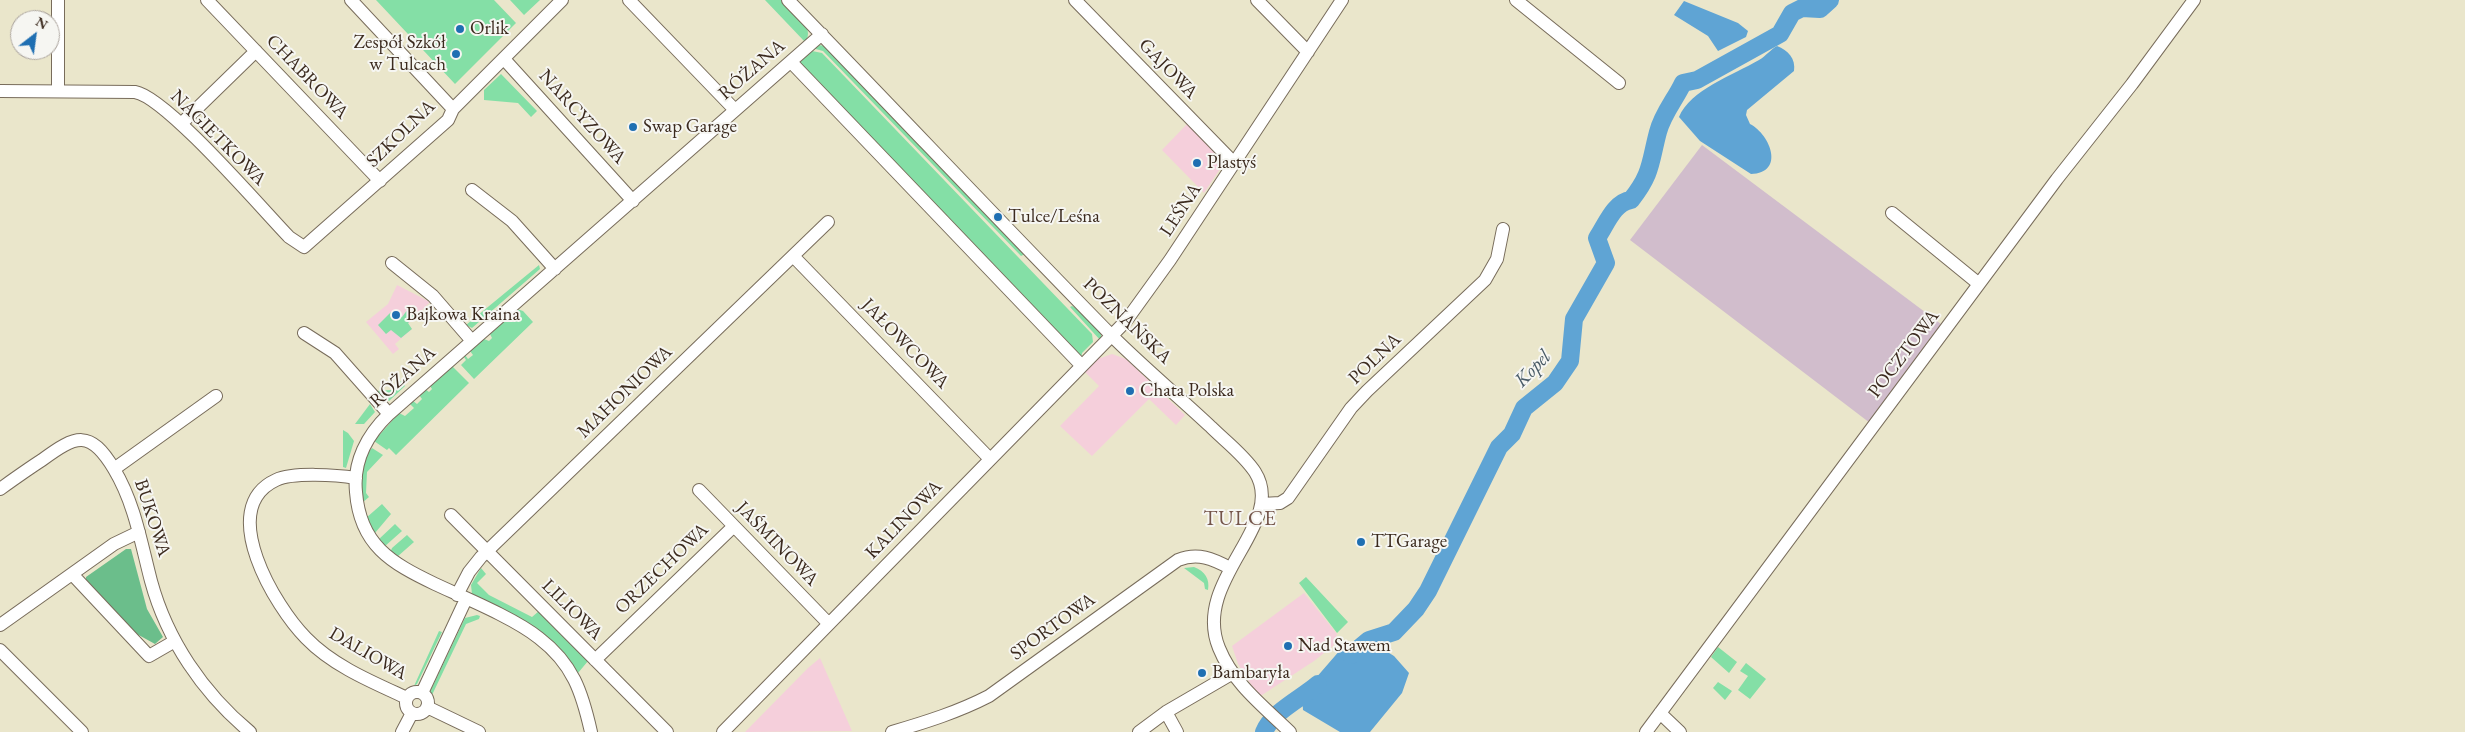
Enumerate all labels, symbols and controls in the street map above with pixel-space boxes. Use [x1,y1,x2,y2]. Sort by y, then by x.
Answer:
north arrow [10,10,60,60]
text: N [33,12,51,33]
place label: Orlik [470,18,509,40]
marker: Orlik [454,23,466,35]
street label: CHABROWA [261,30,353,124]
place label: Zespół Szkół w Tulcach [354,32,446,76]
street label: GAJOWA [1134,34,1202,104]
street label: RÓŻANA [714,35,790,105]
marker: Zespół Szkół w Tulcach [450,48,462,60]
street label: NARCYZOWA [534,65,630,169]
street label: NAGIETKOWA [165,85,271,191]
street label: SZKOLNA [362,96,440,172]
place label: Swap Garage [643,116,737,138]
marker: Swap Garage [627,121,639,133]
place label: Plastyś [1207,152,1256,174]
marker: Plastyś [1191,157,1203,169]
street label: LEŚNA [1155,179,1207,241]
place label: Tulce/Leśna [1008,206,1100,228]
marker: Tulce/Leśna [992,211,1004,223]
street label: POZNAŃSKA [1078,273,1176,369]
street label: JAŁOWCOWA [856,294,954,394]
place label: Bajkowa Kraina [406,304,520,326]
street label: POCZTOWA [1864,306,1944,402]
marker: Bajkowa Kraina [390,309,402,321]
street label: POLNA [1344,328,1406,390]
street label: RÓŻANA [365,341,441,413]
street label: MAHONIOWA [573,341,677,443]
water label: Kopel [1510,345,1556,393]
place label: Chata Polska [1140,380,1234,402]
marker: Chata Polska [1124,385,1136,397]
street label: BUKOWA [129,476,175,560]
street label: KALINOWA [861,476,947,564]
street label: JAŚMINOWA [731,497,823,591]
district label: TULCE [1203,506,1277,532]
street label: ORZECHOWA [611,519,713,619]
place label: TTGarage [1371,531,1447,553]
marker: TTGarage [1355,536,1367,548]
street label: LILIOWA [537,575,607,645]
street label: SPORTOWA [1006,588,1100,666]
street label: DALIOWA [325,623,411,685]
place label: Nad Stawem [1298,635,1391,657]
marker: Nad Stawem [1282,640,1294,652]
place label: Bambaryła [1212,662,1290,684]
marker: Bambaryła [1196,667,1208,679]

